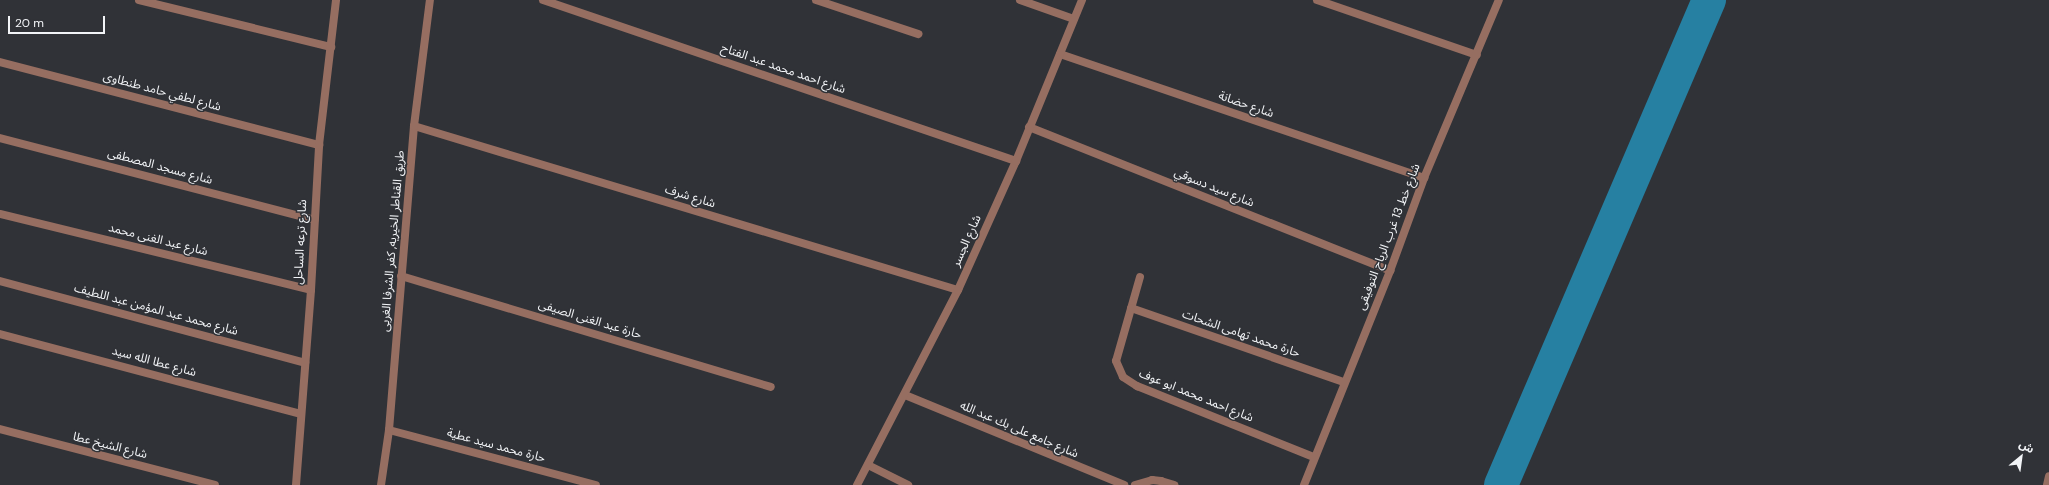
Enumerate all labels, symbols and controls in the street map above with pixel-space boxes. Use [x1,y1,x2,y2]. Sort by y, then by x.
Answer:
scale bar [10,8,107,34]
text: 20 m [15,15,44,31]
street label: شارع احمد محمد عبد الفتاح [719,41,847,97]
street label: شارع لطفي حامد طنطاوى [102,69,222,115]
street label: شارع حضانة [1216,89,1276,121]
street label: شارع مسجد المصطفى [106,146,214,188]
street label: طريق القناطر الخيريه, كفر الشرفا الغربى [378,150,408,332]
street label: شارع خط 13 غرب الرياح التوفيقى [1354,162,1424,312]
street label: شارع سيد دسوقي [1172,165,1256,211]
street label: شارع شرف [663,182,717,212]
street label: شارع ترعه الساحل [292,199,310,285]
street label: شارع الجسر [949,213,985,269]
street label: شارع عبد الغنى محمد [107,221,209,259]
street label: شارع محمد عبد المؤمن عبد اللطيف [72,281,240,339]
street label: حارة عبد الغنى الصيفى [537,297,643,343]
street label: حارة محمد تهامى الشحات [1180,307,1302,361]
street label: شارع عطا الله سيد [110,344,198,380]
street label: شارع احمد محمد ابو عوف [1137,366,1255,426]
street label: شارع جامع على بك عبد الله [958,399,1080,461]
street label: حارة محمد سيد عطية [445,426,547,466]
street label: شارع الشيخ عطا [71,430,149,462]
north arrow [2001,437,2041,477]
text: ش [2017,437,2037,456]

